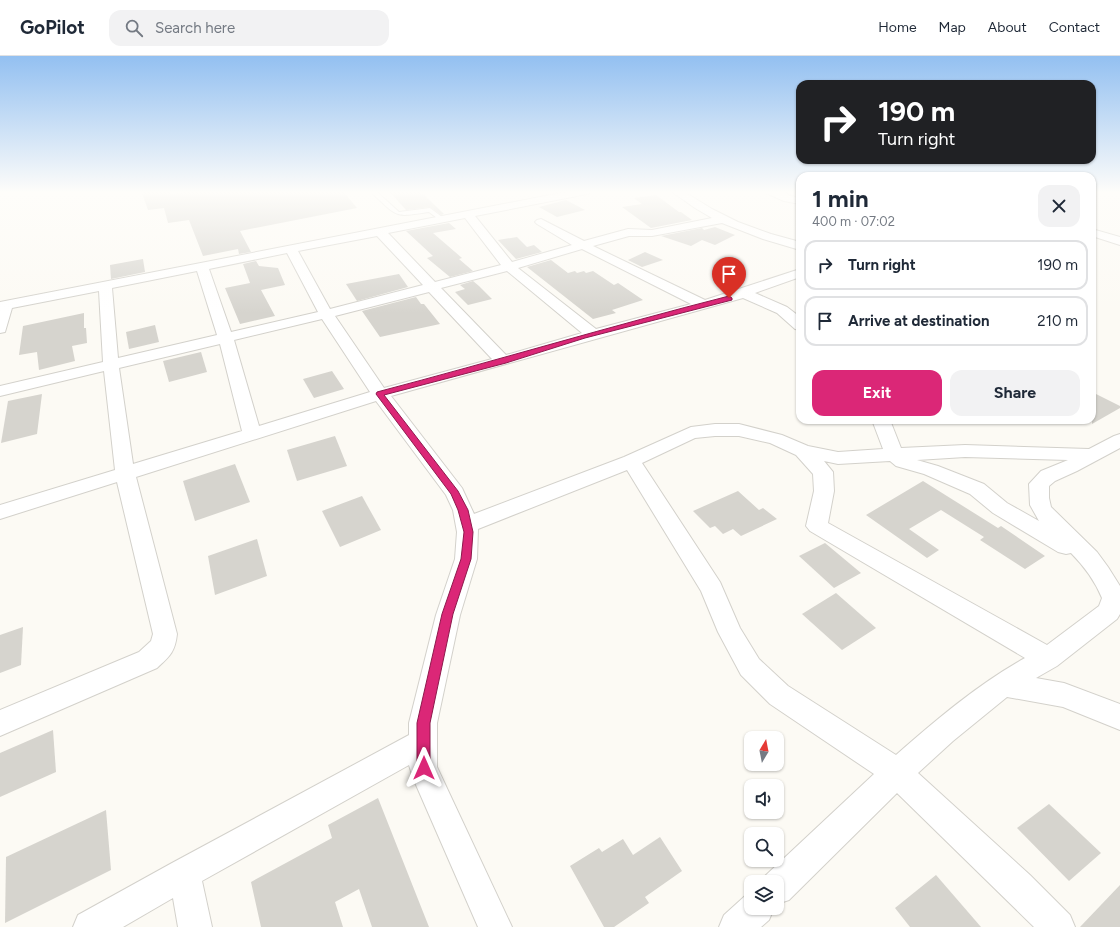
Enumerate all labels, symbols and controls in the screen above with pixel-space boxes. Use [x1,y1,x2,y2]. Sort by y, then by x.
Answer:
search box [109,10,389,46]
text: GoPilot [20,16,85,39]
icon: search [123,17,145,39]
text: Search here [155,19,235,37]
text: Home [878,19,917,36]
text: Map [939,19,966,36]
text: About [988,19,1027,36]
text: Contact [1049,19,1100,36]
text: 190 m [878,94,955,128]
icon: right [812,96,864,148]
text: Turn right [878,128,955,150]
text: 1 min [812,184,869,213]
button: close [1038,185,1080,227]
text: 400 m · 07:02 [812,214,895,229]
icon: right [814,254,836,276]
text: Turn right [848,256,916,274]
text: 190 m [1037,256,1078,274]
pin [712,257,746,298]
icon: arrive [718,263,740,285]
icon: arrive [814,310,836,332]
text: Arrive at destination [848,312,989,330]
text: 210 m [1037,312,1078,330]
button: Exit [812,370,942,416]
button: Share [950,370,1080,416]
north arrow [744,731,784,771]
map controls [744,731,784,915]
position arrow [403,747,445,789]
button: sound [744,779,784,819]
button: search [744,827,784,867]
button: layers [744,875,784,915]

